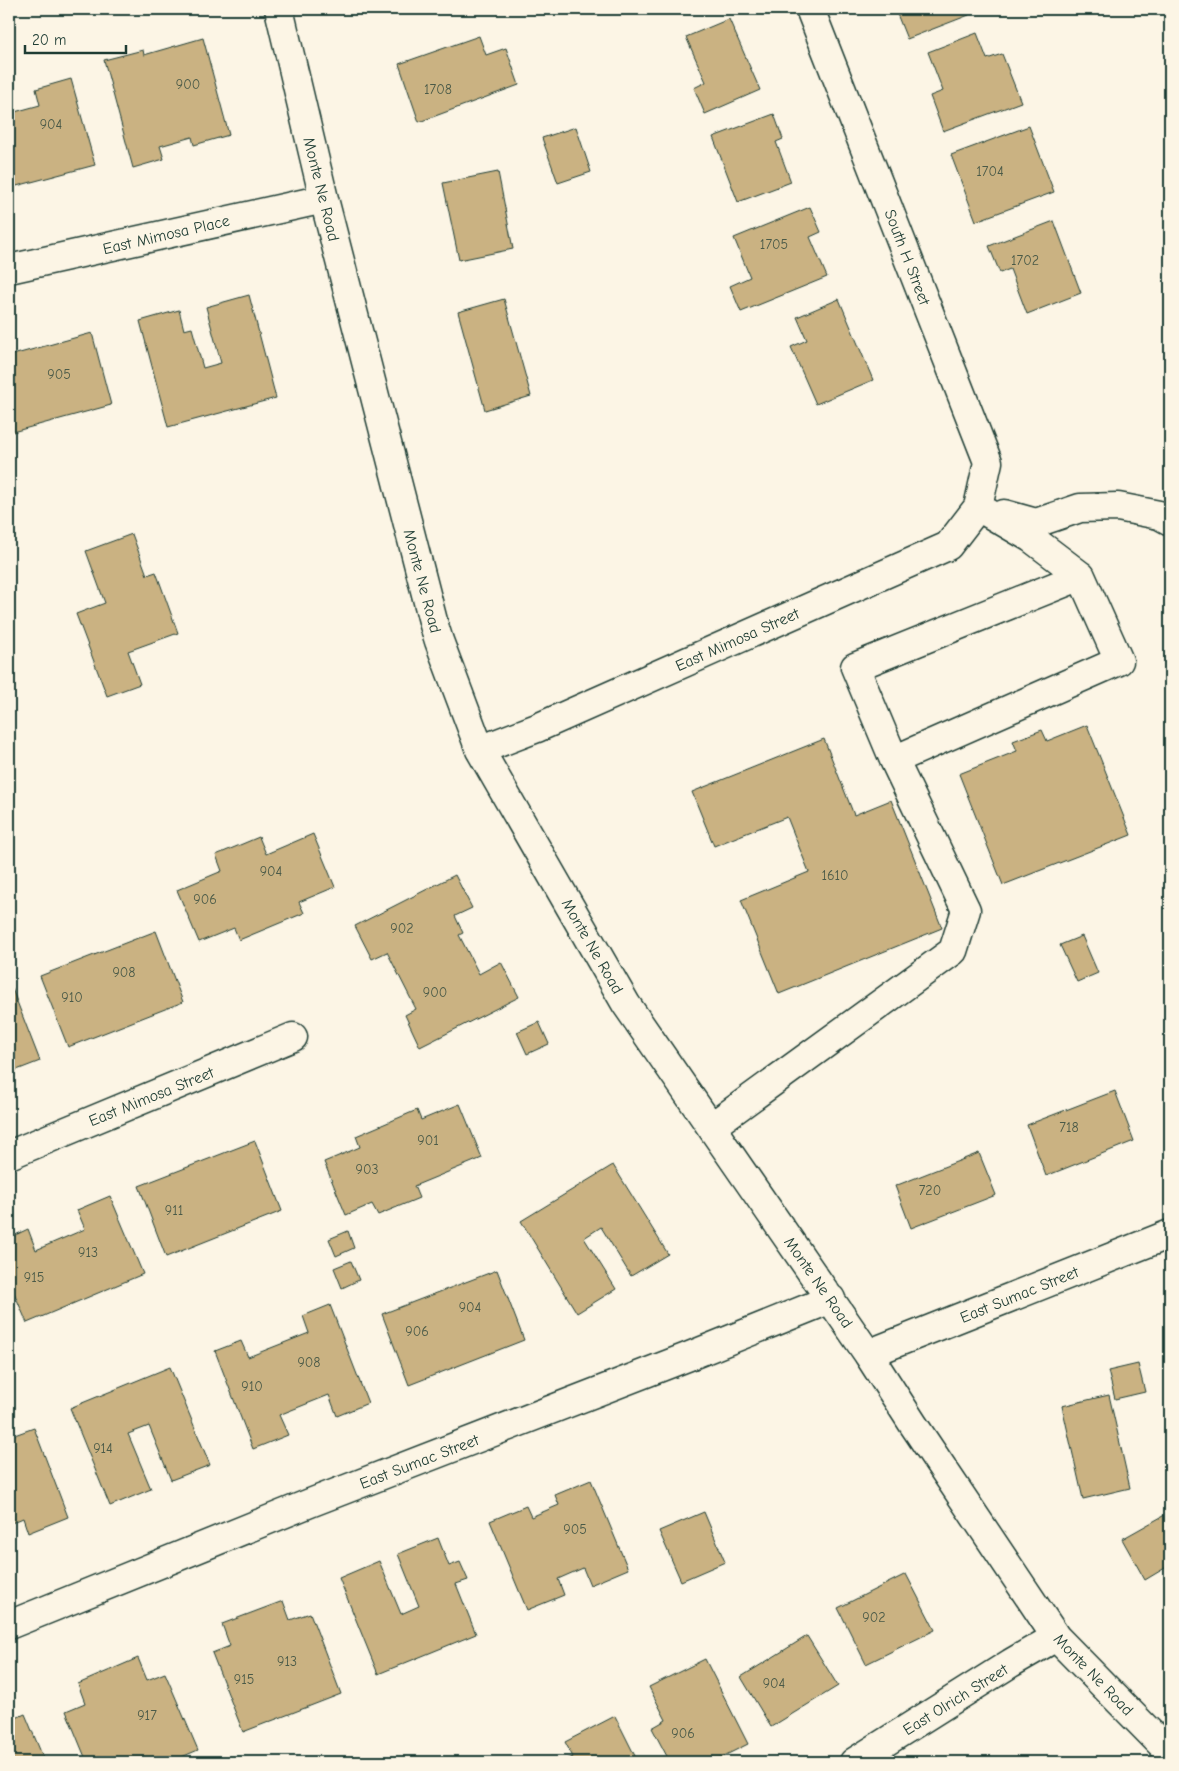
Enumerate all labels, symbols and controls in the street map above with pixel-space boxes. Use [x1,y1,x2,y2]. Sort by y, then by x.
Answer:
scale bar [25,22,126,54]
text: 20 m [32,31,66,49]
house number: 900 [176,76,200,93]
house number: 1708 [424,81,452,98]
house number: 904 [40,116,63,133]
street label: Monte Ne Road [299,135,343,243]
house number: 1704 [976,163,1004,180]
street label: South H Street [881,207,934,308]
street label: East Mimosa Place [101,212,231,258]
house number: 1705 [760,236,788,253]
house number: 1702 [1011,252,1039,269]
house number: 905 [47,366,71,383]
street label: Monte Ne Road [400,527,445,635]
street label: East Mimosa Street [673,604,802,675]
house number: 904 [260,863,283,880]
house number: 1610 [821,867,849,884]
house number: 906 [193,891,217,908]
street label: Monte Ne Road [558,896,627,997]
house number: 902 [390,920,414,937]
house number: 908 [112,964,136,981]
house number: 900 [423,984,447,1001]
house number: 910 [61,989,83,1006]
street label: East Mimosa Street [86,1063,217,1130]
house number: 718 [1059,1119,1079,1136]
house number: 901 [417,1132,439,1149]
house number: 903 [355,1161,379,1178]
house number: 720 [919,1182,941,1199]
house number: 911 [165,1202,183,1219]
street label: Monte Ne Road [780,1234,856,1331]
house number: 913 [78,1244,98,1261]
street label: East Sumac Street [958,1263,1082,1327]
house number: 915 [24,1269,44,1286]
house number: 904 [459,1299,482,1316]
house number: 906 [405,1323,429,1340]
house number: 908 [297,1354,321,1371]
house number: 910 [241,1378,263,1395]
street label: East Sumac Street [357,1431,482,1493]
house number: 914 [93,1440,113,1457]
house number: 905 [563,1521,587,1538]
house number: 902 [862,1609,886,1626]
street label: Monte Ne Road [1050,1630,1137,1719]
house number: 913 [277,1653,297,1670]
street label: East Olrich Street [900,1660,1012,1739]
house number: 915 [234,1671,254,1688]
house number: 904 [763,1675,786,1692]
house number: 917 [137,1707,157,1724]
house number: 906 [671,1725,695,1742]

